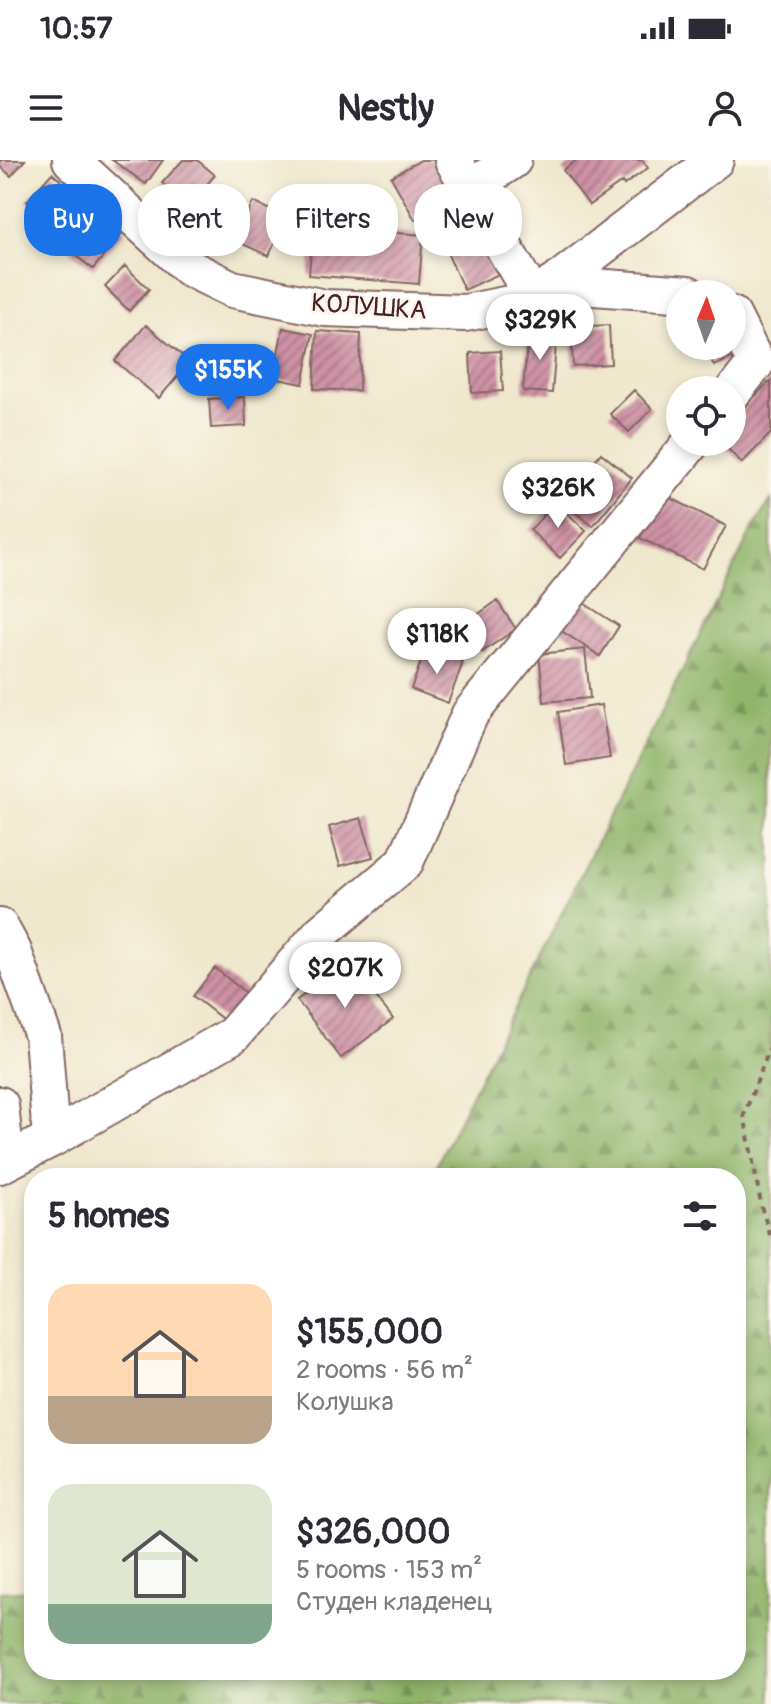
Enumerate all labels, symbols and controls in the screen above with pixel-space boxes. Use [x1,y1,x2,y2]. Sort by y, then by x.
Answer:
text: 10:57 [40,10,112,47]
icon: menu [24,86,68,130]
text: Nestly [337,86,434,131]
icon: person [703,86,747,130]
chip: Buy [24,184,122,256]
chip: Rent [138,184,250,256]
chip: Filters [266,184,398,256]
chip: New [414,184,522,256]
north arrow [666,280,746,360]
map controls [666,280,746,456]
street label: КОЛУШКА [310,287,428,327]
pin: $329K [484,294,596,362]
text: $329K [504,304,576,336]
pin: $155K [172,344,284,412]
text: $155K [194,354,262,386]
button: locate [666,376,746,456]
pin: $326K [502,462,614,530]
text: $326K [521,472,595,504]
pin: $118K [381,608,493,676]
text: $118K [405,618,469,650]
pin: $207K [289,942,401,1010]
text: $207K [307,952,383,984]
icon: filters [678,1194,722,1238]
text: 5 homes [48,1195,169,1238]
text: $155,000 [296,1311,443,1354]
icon: home [112,1316,208,1412]
text: 2 rooms · 56 m² [296,1354,473,1386]
text: Колушка [296,1386,394,1418]
text: $326,000 [296,1511,451,1554]
icon: home [112,1516,208,1612]
text: 5 rooms · 153 m² [296,1554,482,1586]
text: Студен кладенец [296,1586,493,1618]

